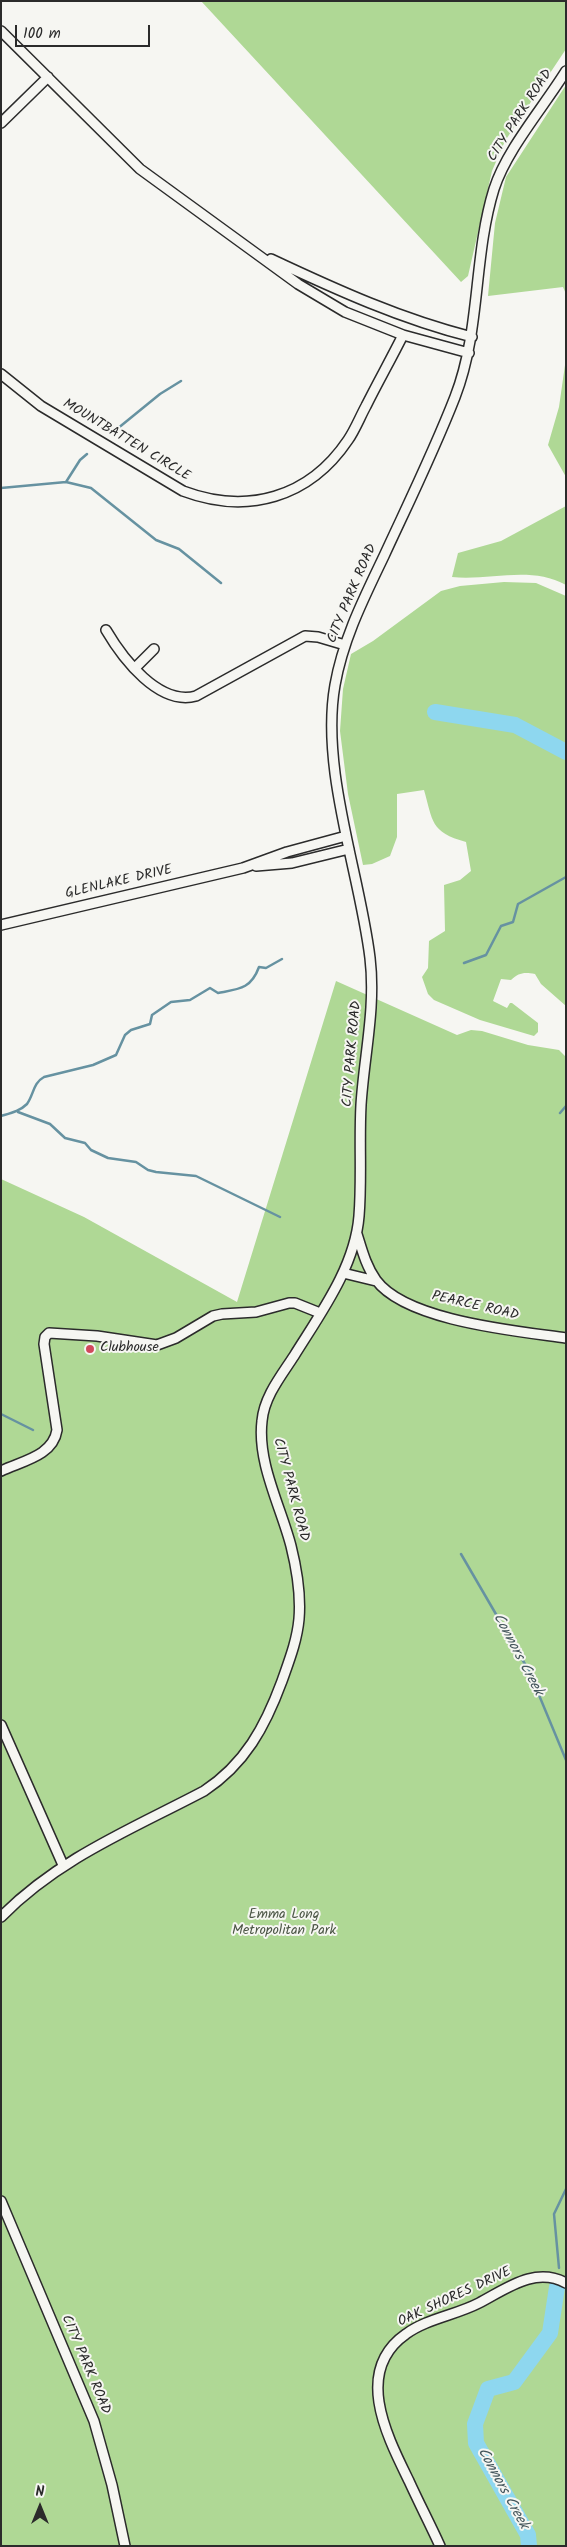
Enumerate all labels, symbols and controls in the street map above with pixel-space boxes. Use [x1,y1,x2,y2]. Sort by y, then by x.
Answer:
scale bar [18,15,152,47]
text: 100 m [23,22,61,46]
street label: CITY PARK ROAD [485,67,557,165]
street label: MOUNTBATTEN CIRCLE [59,396,193,486]
street label: CITY PARK ROAD [324,542,382,646]
street label: GLENLAKE DRIVE [64,863,174,903]
street label: CITY PARK ROAD [340,1000,366,1108]
street label: PEARCE ROAD [430,1289,520,1325]
place label: Clubhouse [100,1341,159,1357]
marker: Clubhouse [84,1343,96,1355]
street label: CITY PARK ROAD [268,1436,312,1544]
water label: Connors Creek [488,1611,546,1699]
park label: Emma Long Metropolitan Park [232,1908,336,1940]
street label: OAK SHORES DRIVE [396,2264,514,2332]
street label: CITY PARK ROAD [56,2313,114,2417]
water label: Connors Creek [472,2445,532,2533]
text: N [36,2481,44,2503]
north arrow [15,2482,65,2532]

